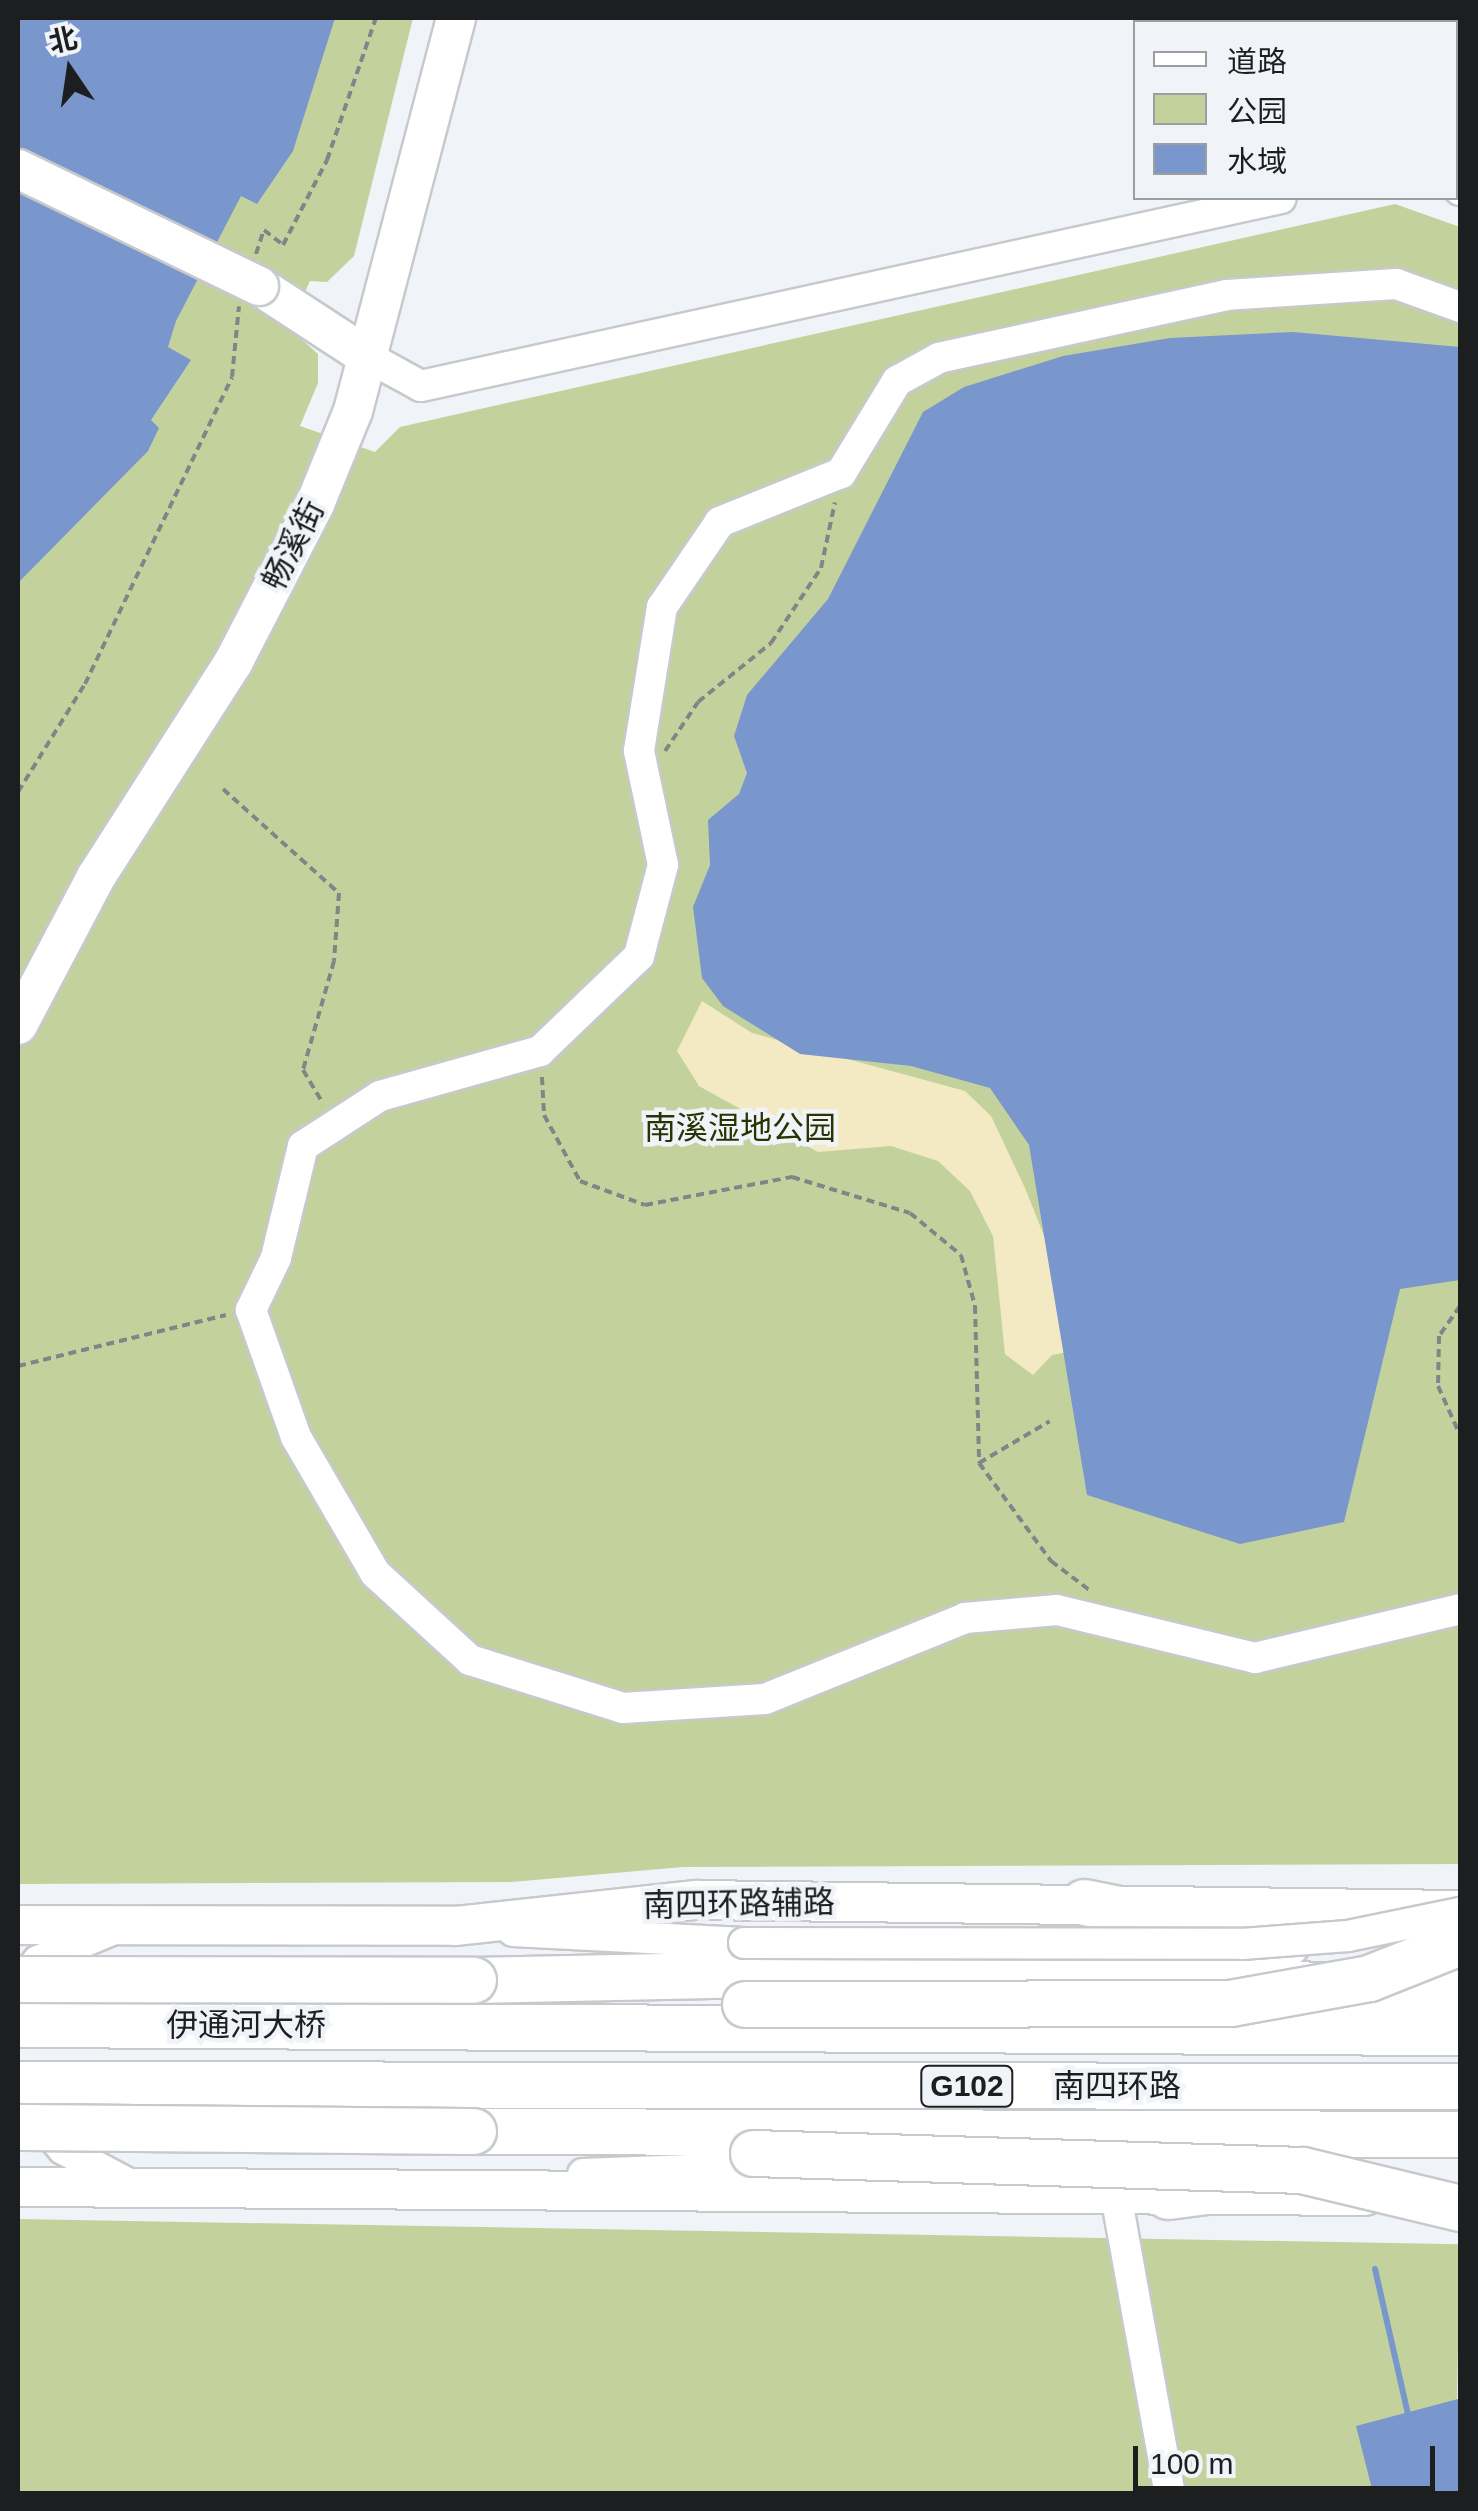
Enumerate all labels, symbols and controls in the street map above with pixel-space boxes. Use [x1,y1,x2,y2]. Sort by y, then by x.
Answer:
north arrow [20,20,120,120]
legend [1133,20,1458,200]
text: 北 [46,22,80,59]
text: 道路 [1227,45,1287,78]
text: 公园 [1227,95,1287,128]
text: 水域 [1227,145,1287,178]
street label: 畅溪街 [254,494,332,596]
park label: 南溪湿地公园 [644,1109,836,1147]
street label: 南四环路辅路 [643,1883,835,1925]
street label: 伊通河大桥 [166,2006,326,2044]
road number: G102 [920,2061,1014,2111]
street label: 南四环路 [1053,2067,1181,2105]
scale bar [1138,2426,1440,2488]
text: 100 m [1150,2447,1233,2480]

